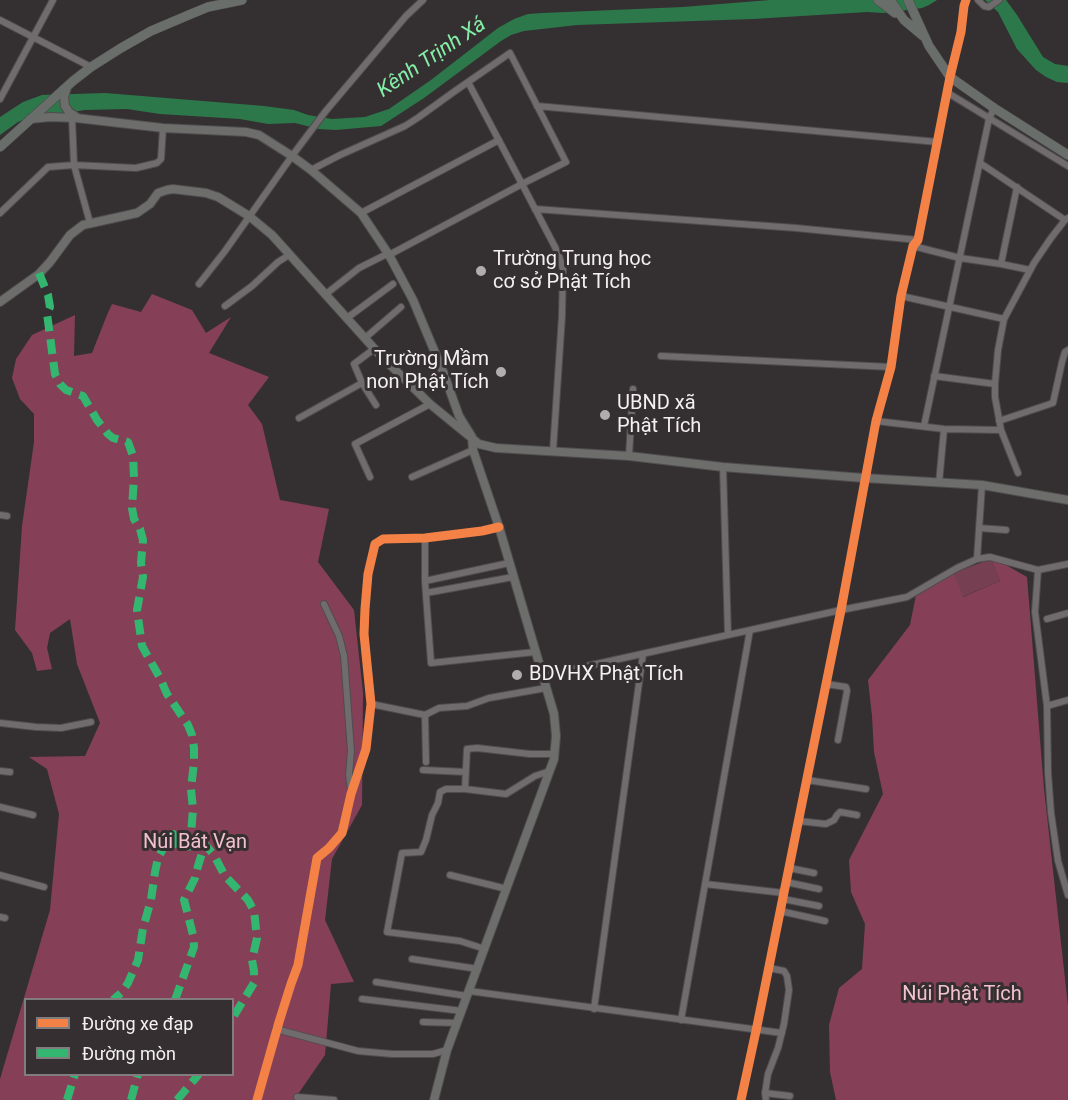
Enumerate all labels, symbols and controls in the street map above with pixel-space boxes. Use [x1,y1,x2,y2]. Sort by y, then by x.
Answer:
water label: Kênh Trịnh Xá [373,12,491,104]
place label: Trường Trung học cơ sở Phật Tích [493,248,651,295]
marker: Trường Trung học cơ sở Phật Tích [474,264,488,278]
place label: Trường Mầm non Phật Tích [366,348,489,395]
marker: Trường Mầm non Phật Tích [494,365,508,379]
place label: UBND xã Phật Tích [617,392,701,439]
marker: UBND xã Phật Tích [598,408,612,422]
place label: BDVHX Phật Tích [529,663,683,687]
marker: BDVHX Phật Tích [510,668,524,682]
park label: Núi Bát Vạn [143,831,247,855]
park label: Núi Phật Tích [902,983,1022,1007]
legend [24,998,234,1076]
text: Đường xe đạp [82,1013,193,1034]
text: Đường mòn [82,1043,176,1064]

